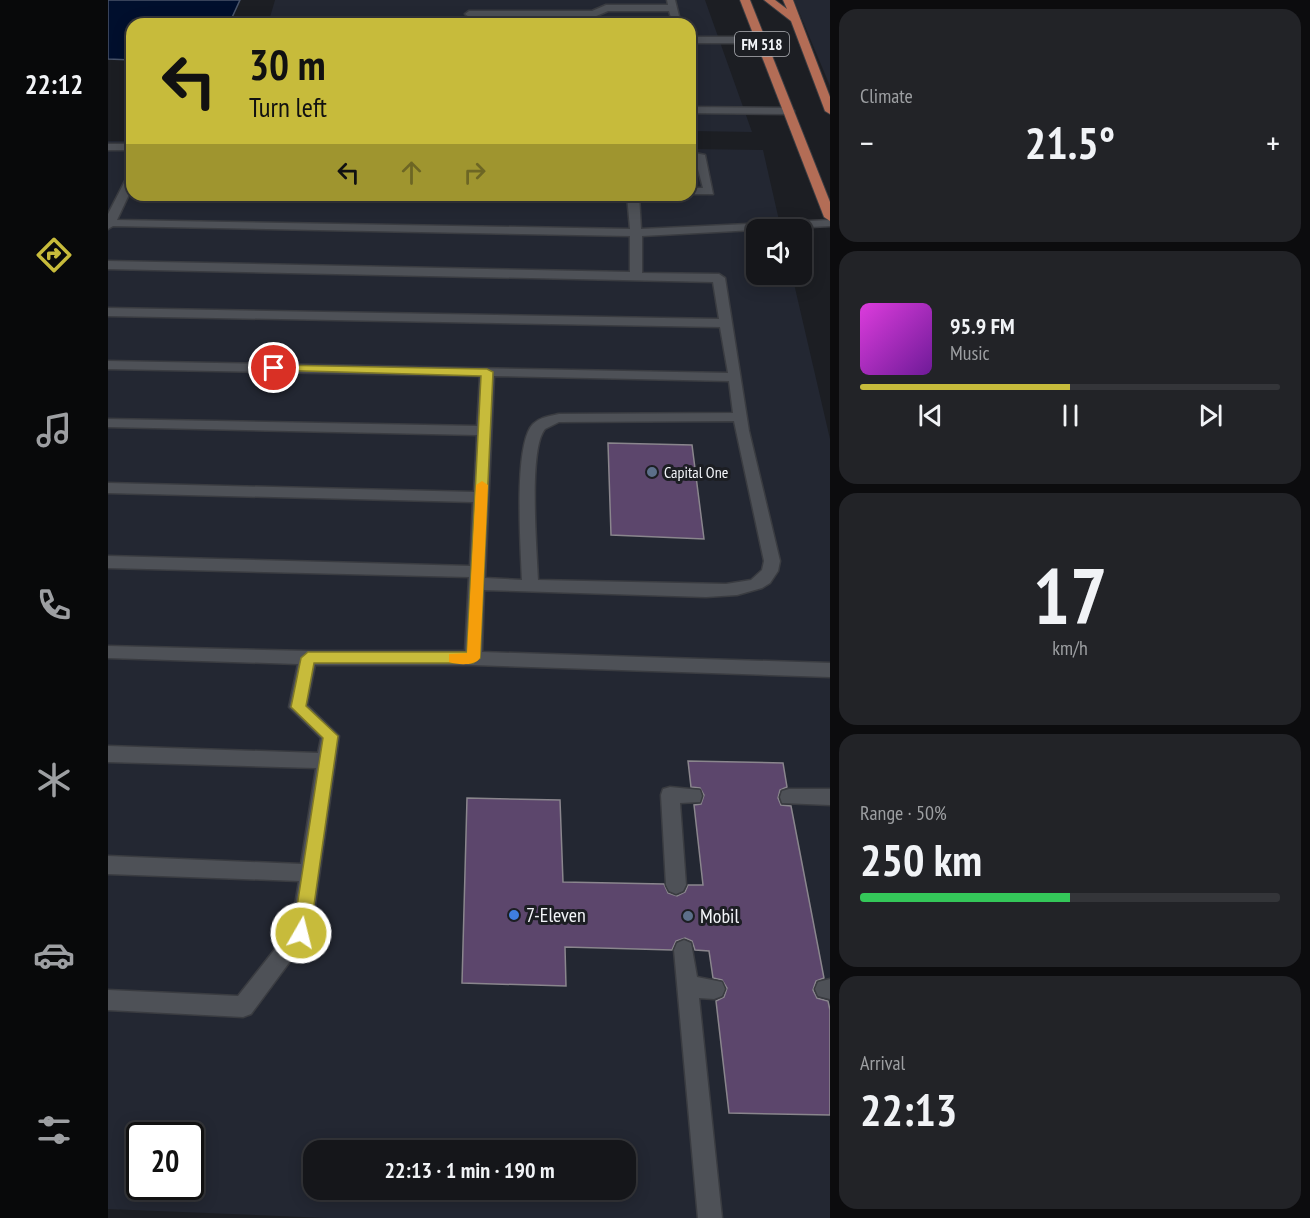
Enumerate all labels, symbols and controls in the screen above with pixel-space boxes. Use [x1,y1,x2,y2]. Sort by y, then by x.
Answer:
road number: FM 518 [735,32,789,56]
text: 30 m [249,37,326,92]
icon: left [150,42,228,120]
text: 22:12 [25,67,83,101]
text: Climate [860,83,913,109]
text: Turn left [249,90,327,124]
text: 21.5° [1025,113,1115,171]
text: − [860,121,874,164]
text: + [1266,121,1280,164]
icon: left [332,156,365,189]
icon: ahead [395,156,428,189]
icon: right [458,156,491,189]
map controls [746,219,812,285]
button: sound [746,219,812,285]
icon: directions [33,234,75,276]
text: 95.9 FM [950,312,1015,340]
text: Music [950,340,990,366]
pin [248,342,299,393]
icon: arrive [257,351,290,384]
icon: previous [914,399,947,432]
icon: pause [1054,399,1087,432]
icon: next [1194,399,1227,432]
icon: music [33,409,75,451]
place label: Capital One [664,462,728,482]
marker: Capital One [645,465,659,479]
text: 17 [1033,545,1107,646]
icon: phone [33,584,75,626]
text: km/h [1052,635,1088,661]
icon: climate [33,759,75,801]
text: Range · 50% [860,800,947,826]
text: 250 km [860,830,982,888]
position arrow [269,901,333,965]
place label: 7-Eleven [526,902,586,928]
place label: Mobil [700,903,739,929]
marker: 7-Eleven [507,908,521,922]
marker: Mobil [681,909,695,923]
icon: car [33,934,75,976]
text: Arrival [860,1050,905,1076]
text: 22:13 [860,1080,957,1138]
icon: filters [33,1109,75,1151]
speed limit sign: 20 [126,1122,204,1200]
text: 22:13 · 1 min · 190 m [384,1156,555,1184]

